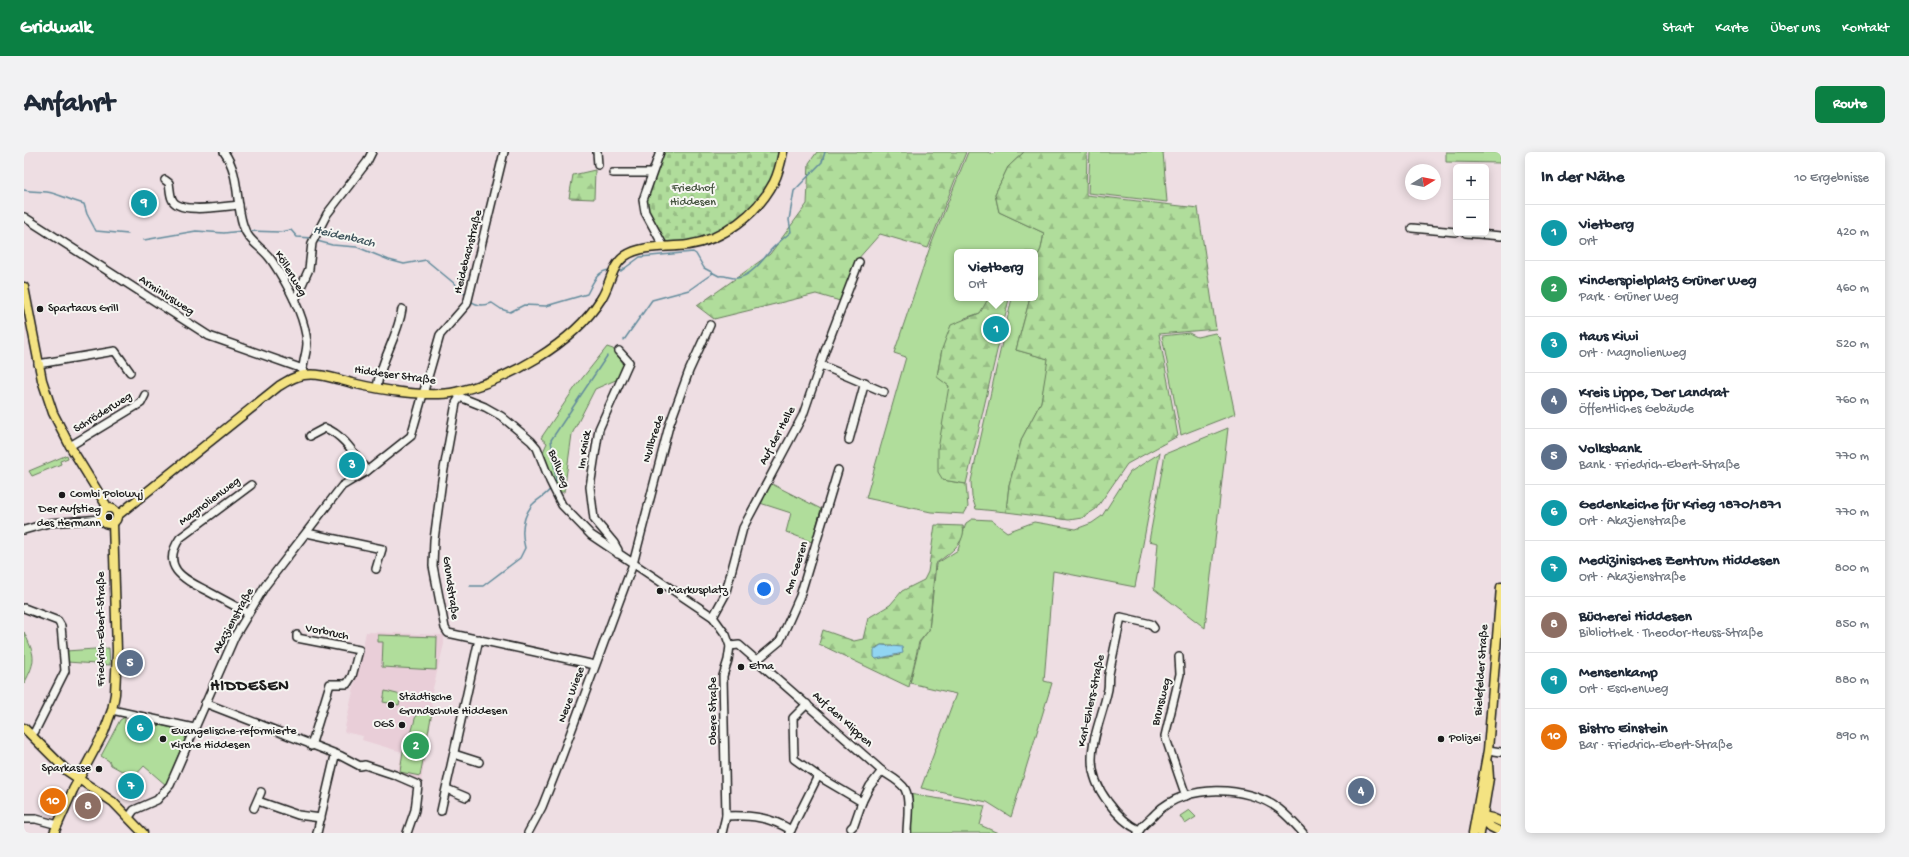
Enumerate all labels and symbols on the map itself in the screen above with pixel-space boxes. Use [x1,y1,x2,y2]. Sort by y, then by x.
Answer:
north arrow [1405,164,1441,200]
park label: Friedhof Hiddesen [670,182,716,210]
pin: 9 [131,188,157,218]
street label: Heidebachstraße [452,208,486,295]
water label: Heidenbach [312,223,377,252]
street label: Köllerweg [271,249,309,300]
street label: Arminiusweg [136,273,196,319]
place label: Spartacus Grill [48,302,119,316]
marker: Spartacus Grill [35,304,45,314]
pin: 1 [983,314,1009,344]
street label: Hiddeser Straße [353,363,438,389]
street label: Schröderweg [71,389,135,437]
street label: Auf der Helle [757,404,800,468]
street label: Nullbrede [640,413,668,464]
street label: Im Knick [575,428,595,470]
street label: Bollweg [544,447,572,490]
pin: 3 [339,450,365,480]
street label: Magnolienweg [177,474,244,530]
place label: Combi Polowyj [70,488,143,502]
marker: Combi Polowyj [57,490,67,500]
place label: Der Aufstieg des Hermann [37,503,101,531]
marker: Der Aufstieg des Hermann [104,512,114,522]
street label: Am Geeren [782,540,812,596]
street label: Grundstraße [439,555,461,621]
street label: Friedrich-Ebert-Straße [95,571,109,688]
your location [754,579,774,599]
place label: Markusplatz [668,584,729,598]
street label: Akazienstraße [210,585,258,656]
marker: Markusplatz [655,586,665,596]
street label: Vorbruch [303,622,350,644]
street label: Bielefelder Straße [1472,623,1492,717]
pin: 5 [117,648,143,678]
street label: Karl-Ehlers-Straße [1075,653,1109,748]
place label: Etna [749,660,774,674]
marker: Etna [736,662,746,672]
street label: Neue Wiese [555,664,589,725]
street label: Obere Straße [707,676,721,745]
street label: Brunsweg [1149,677,1175,728]
district label: HIDDESEN [210,678,290,697]
street label: Auf den Klippen [809,689,875,751]
place label: Städtische Grundschule Hiddesen [399,691,508,719]
marker: Städtische Grundschule Hiddesen [386,700,396,710]
pin: 6 [127,713,153,743]
place label: OGS [374,718,394,732]
marker: OGS [397,720,407,730]
place label: Evangelische-reformierte Kirche Hiddesen [171,725,297,753]
pin: 2 [403,731,429,761]
place label: Polizei [1448,732,1482,746]
marker: Evangelische-reformierte Kirche Hiddesen [158,734,168,744]
marker: Polizei [1436,734,1446,744]
place label: Sparkasse [42,762,92,776]
marker: Sparkasse [94,764,104,774]
pin: 7 [118,771,144,801]
pin: 4 [1348,776,1374,806]
pin: 10 [40,786,66,816]
pin: 8 [75,791,101,821]

